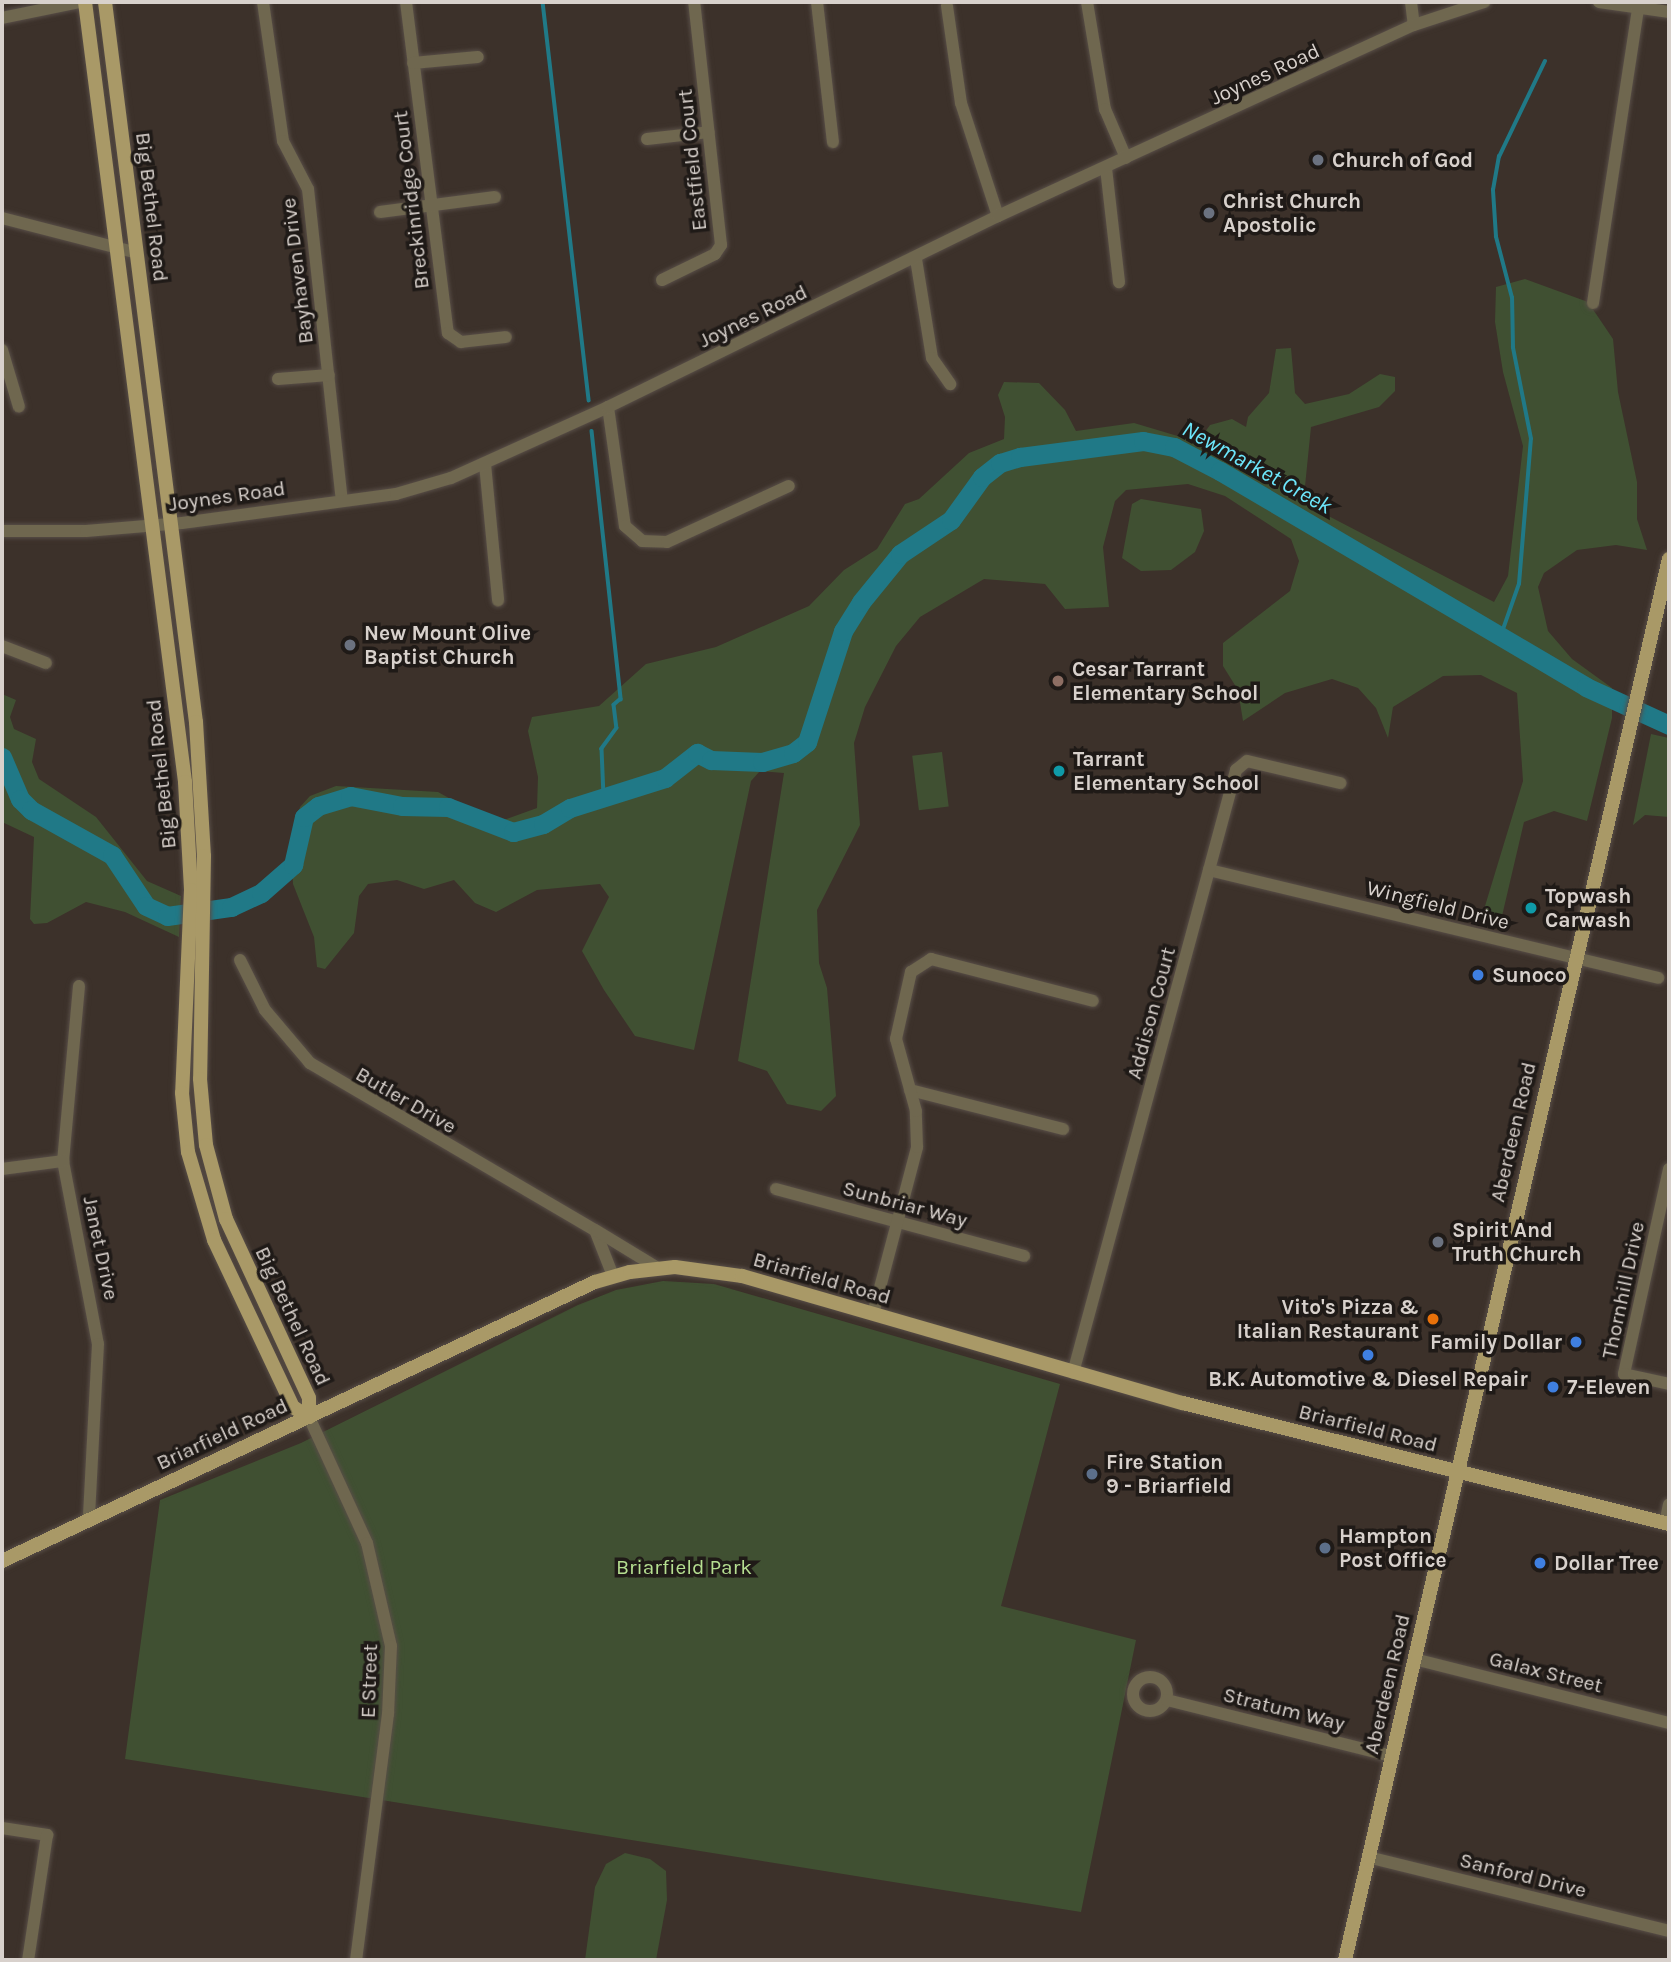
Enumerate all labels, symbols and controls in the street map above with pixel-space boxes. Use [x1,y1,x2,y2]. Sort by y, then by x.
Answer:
street label: Joynes Road [1206,38,1324,110]
street label: Eastfield Court [672,88,712,232]
street label: Breckinridge Court [388,109,434,291]
street label: Big Bethel Road [130,131,174,283]
place label: Church of God [1332,147,1473,173]
marker: Church of God [1310,152,1326,168]
place label: Christ Church Apostolic [1223,188,1361,238]
street label: Bayhaven Drive [276,197,318,345]
marker: Christ Church Apostolic [1201,205,1217,221]
street label: Joynes Road [695,279,811,353]
water label: Newmarket Creek [1177,415,1337,521]
street label: Joynes Road [167,475,287,517]
place label: New Mount Olive Baptist Church [364,620,531,670]
marker: New Mount Olive Baptist Church [342,637,358,653]
place label: Cesar Tarrant Elementary School [1072,656,1258,706]
marker: Cesar Tarrant Elementary School [1050,673,1066,689]
street label: Big Bethel Road [141,698,181,850]
place label: Tarrant Elementary School [1073,746,1259,796]
marker: Tarrant Elementary School [1051,763,1067,779]
street label: Wingfield Drive [1364,875,1512,935]
place label: Topwash Carwash [1545,883,1631,933]
marker: Topwash Carwash [1523,900,1539,916]
street label: Addison Court [1121,944,1181,1082]
place label: Sunoco [1492,962,1567,988]
marker: Sunoco [1470,967,1486,983]
street label: Aberdeen Road [1485,1060,1541,1204]
street label: Butler Drive [351,1061,461,1139]
street label: Sunbriar Way [840,1175,970,1233]
street label: Janet Drive [78,1194,124,1302]
place label: Spirit And Truth Church [1452,1217,1581,1267]
street label: Thornhill Drive [1596,1219,1650,1361]
marker: Spirit And Truth Church [1430,1234,1446,1250]
street label: Big Bethel Road [250,1242,336,1390]
street label: Briarfield Road [750,1246,894,1310]
place label: Vito's Pizza & Italian Restaurant [1237,1294,1419,1344]
marker: Vito's Pizza & Italian Restaurant [1425,1311,1441,1327]
place label: Family Dollar [1430,1329,1562,1355]
marker: Family Dollar [1568,1334,1584,1350]
marker: B.K. Automotive & Diesel Repair [1360,1347,1376,1363]
place label: B.K. Automotive & Diesel Repair [1208,1366,1528,1392]
place label: 7-Eleven [1567,1374,1650,1400]
marker: 7-Eleven [1545,1379,1561,1395]
street label: Briarfield Road [152,1393,292,1475]
street label: Briarfield Road [1296,1399,1440,1457]
place label: Fire Station 9 - Briarfield [1106,1449,1232,1499]
marker: Fire Station 9 - Briarfield [1084,1466,1100,1482]
place label: Hampton Post Office [1339,1523,1447,1573]
marker: Hampton Post Office [1317,1540,1333,1556]
place label: Dollar Tree [1554,1550,1659,1576]
park label: Briarfield Park [616,1554,752,1580]
marker: Dollar Tree [1532,1555,1548,1571]
street label: Aberdeen Road [1359,1612,1415,1756]
street label: E Street [355,1643,383,1719]
street label: Galax Street [1487,1646,1605,1698]
street label: Stratum Way [1221,1682,1347,1736]
street label: Sanford Drive [1457,1847,1589,1903]

